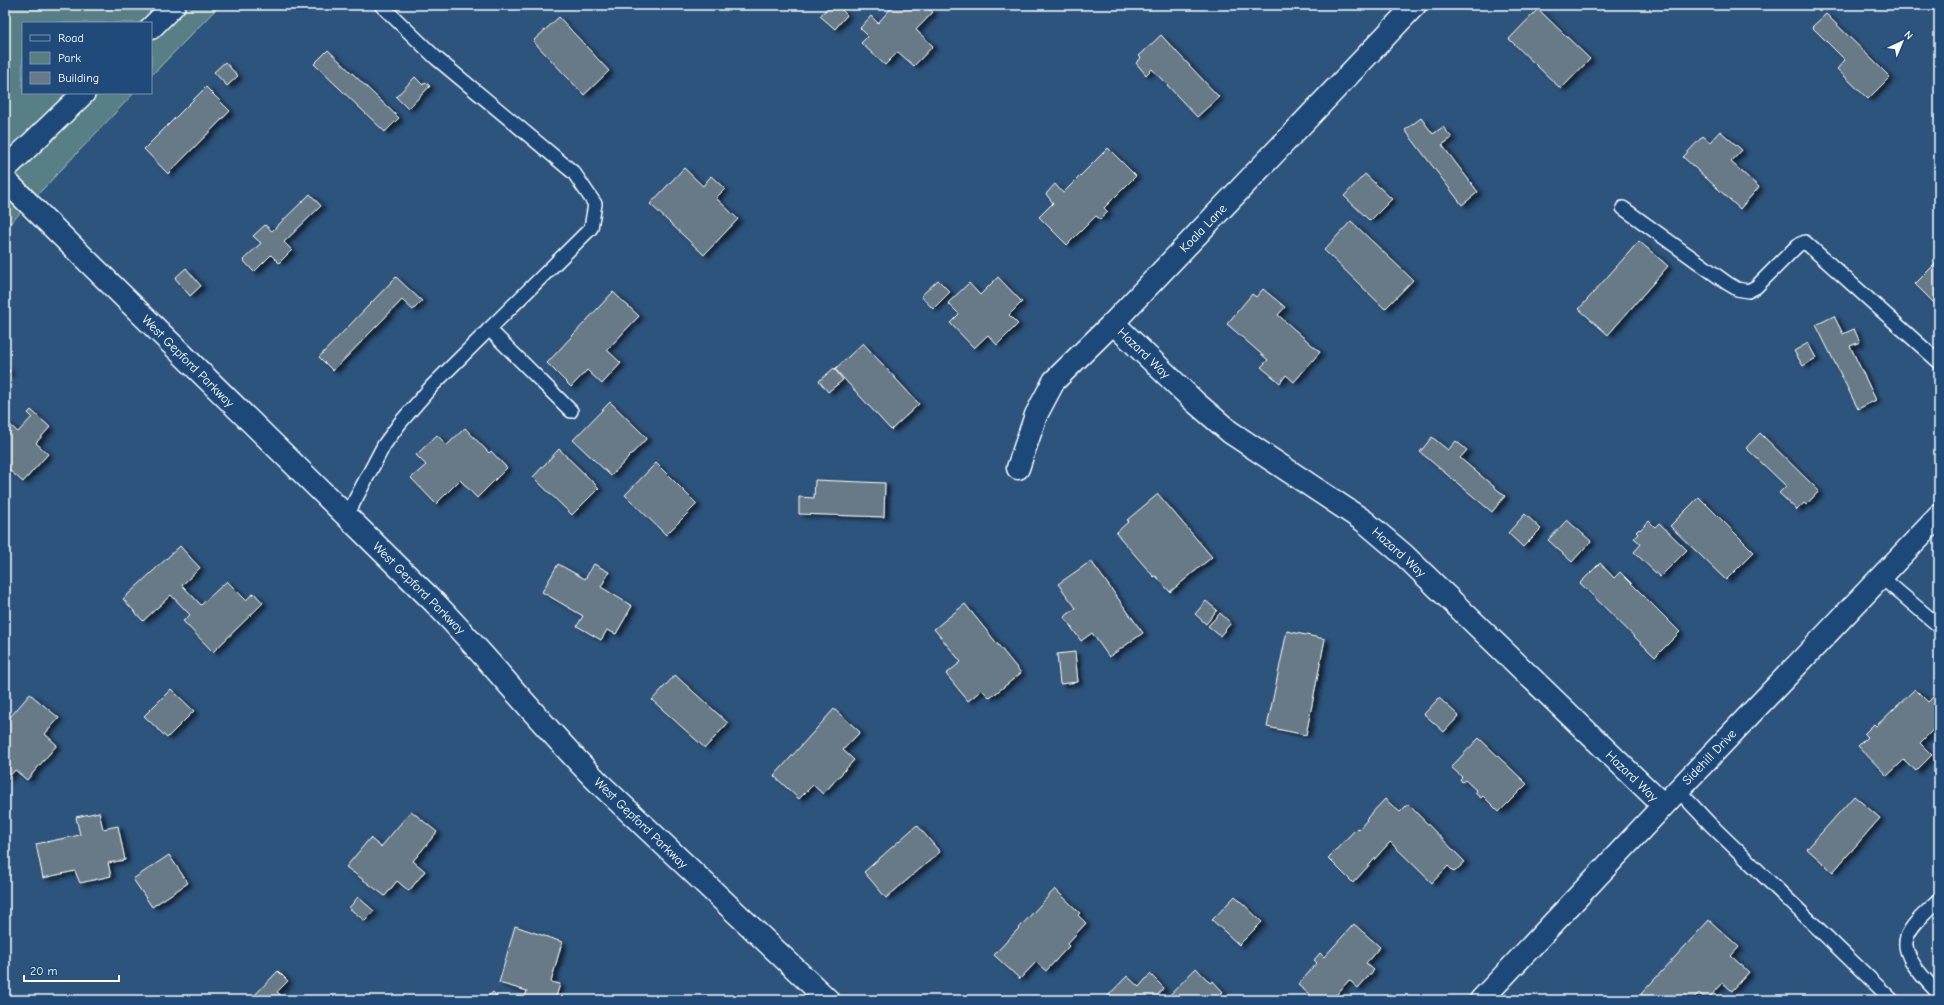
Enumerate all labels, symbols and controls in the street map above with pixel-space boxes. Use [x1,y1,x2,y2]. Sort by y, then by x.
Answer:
legend [22,22,152,94]
north arrow [1882,22,1922,62]
text: N [1901,28,1916,42]
text: Road [58,31,84,45]
text: Park [58,51,81,65]
text: Building [58,71,99,85]
street label: Koala Lane [1176,200,1230,255]
street label: West Gepford Parkway [139,312,237,410]
street label: Hazard Way [1115,324,1173,382]
street label: Hazard Way [1369,524,1429,580]
street label: West Gepford Parkway [370,539,468,637]
street label: Sidehill Drive [1679,726,1740,788]
street label: Hazard Way [1603,747,1661,805]
street label: West Gepford Parkway [591,774,691,872]
scale bar [24,957,119,983]
text: 20 m [30,964,58,978]

